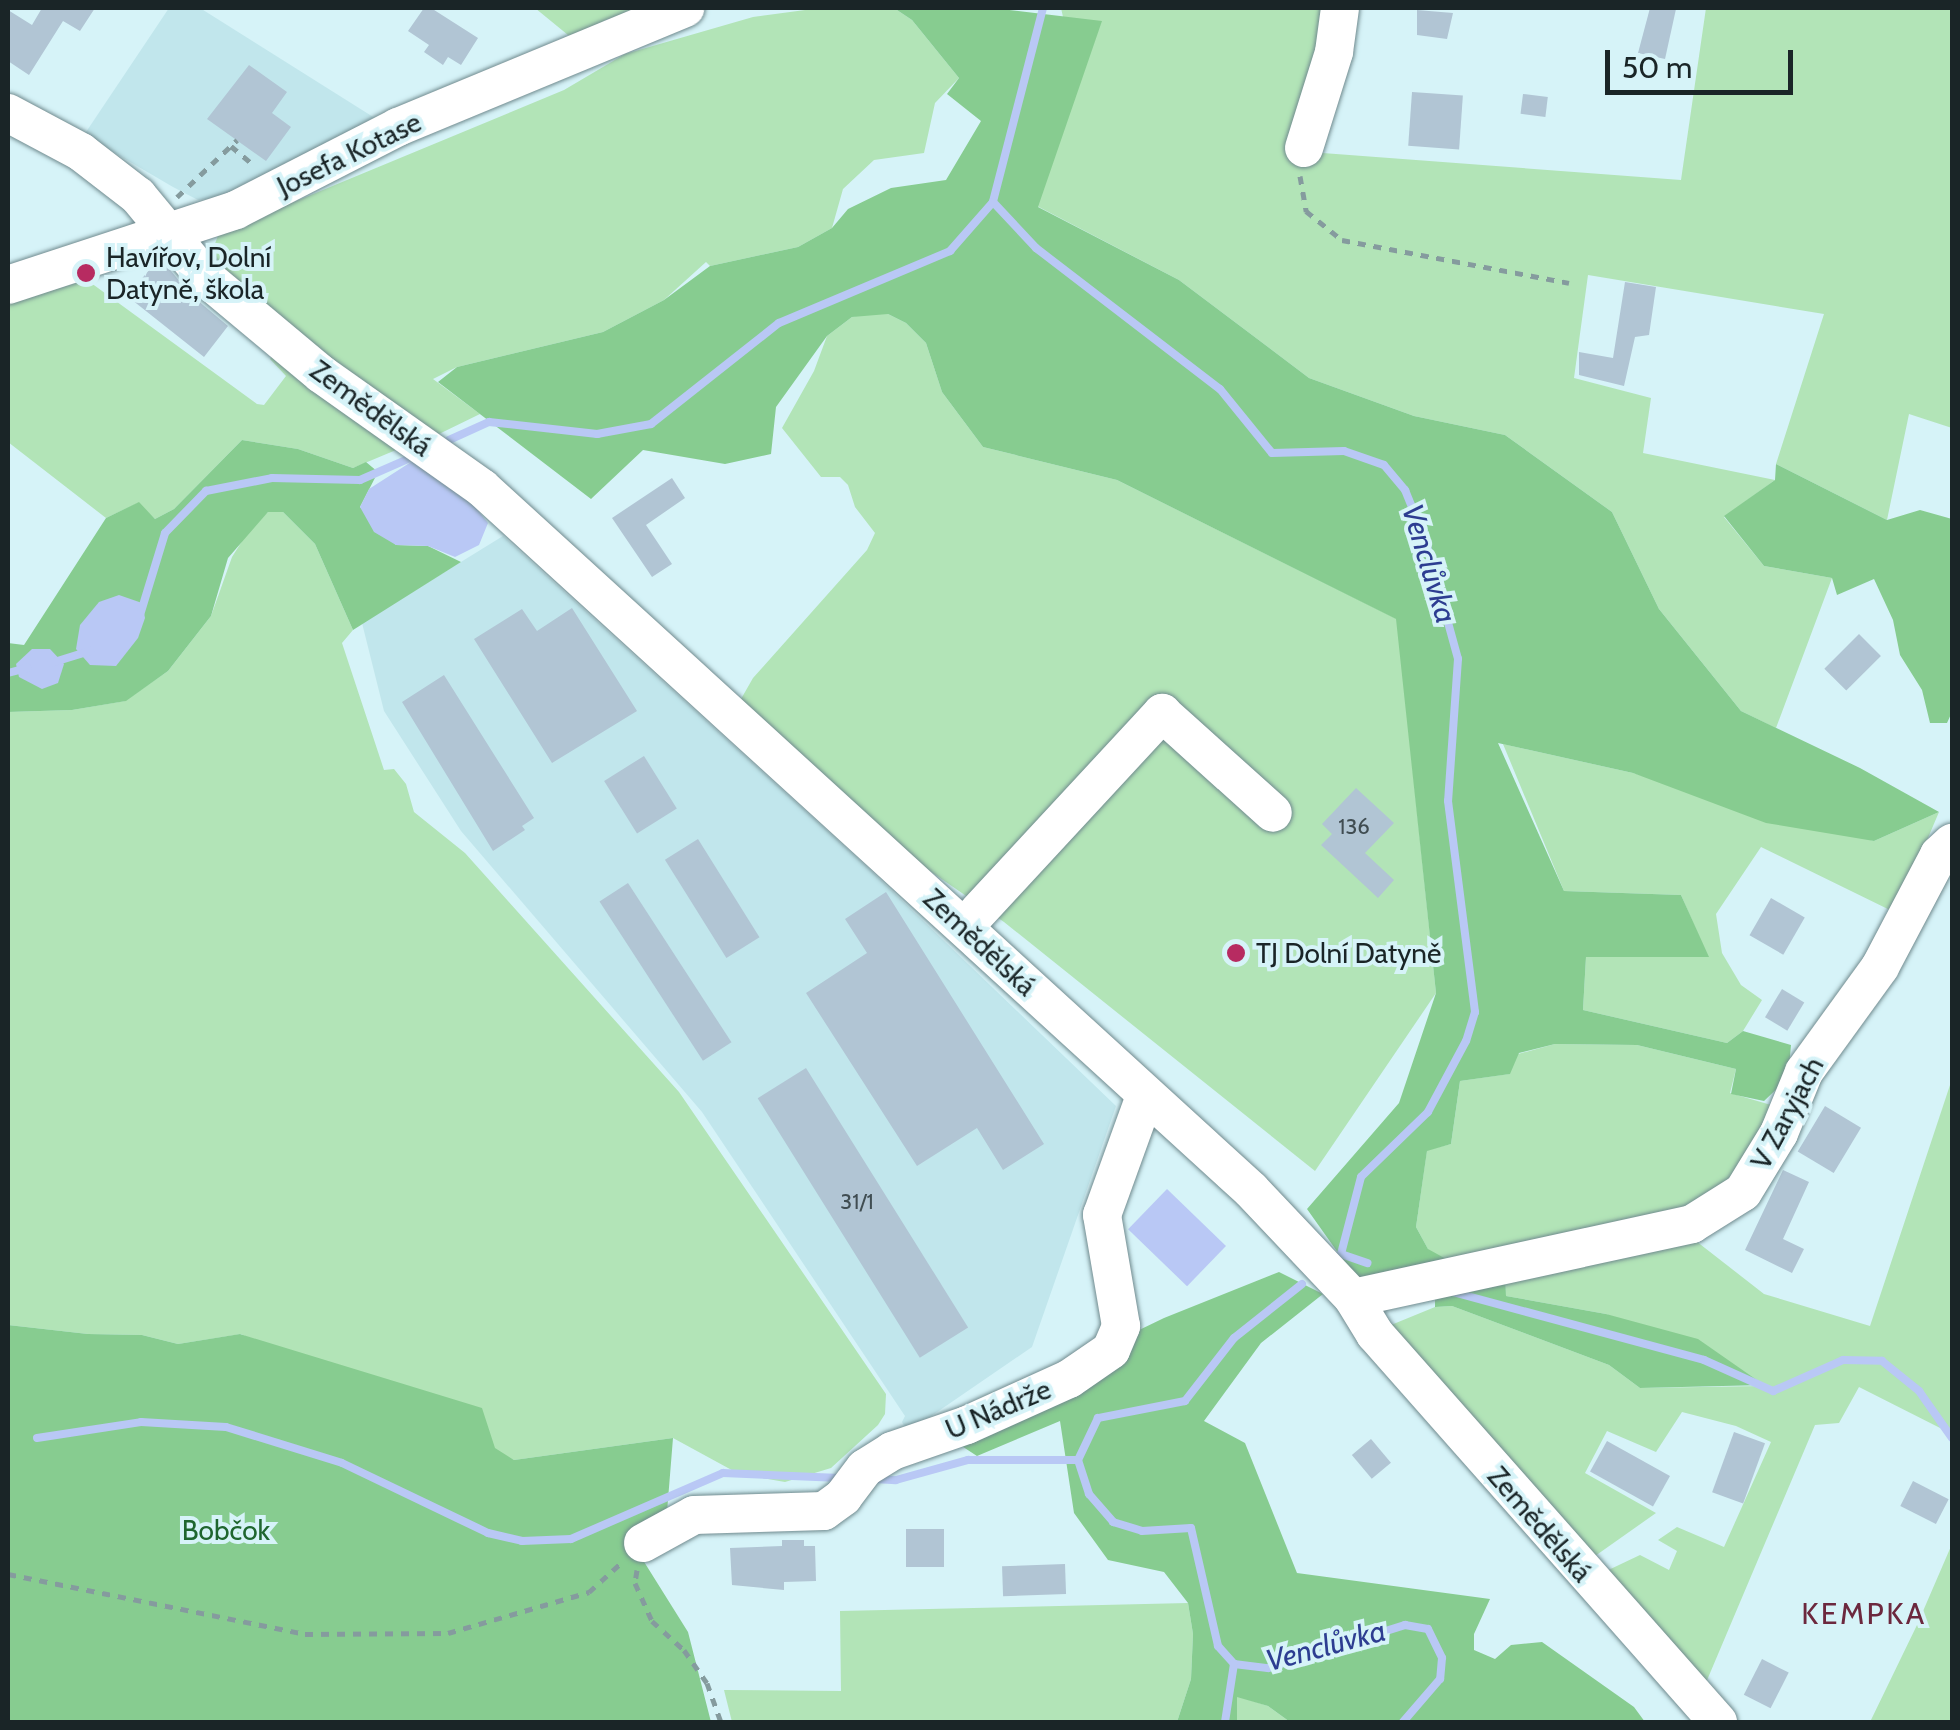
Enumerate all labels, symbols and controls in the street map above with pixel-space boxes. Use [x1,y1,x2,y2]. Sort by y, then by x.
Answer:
scale bar [1610,30,1798,92]
text: 50 m [1622,49,1692,86]
street label: Josefa Kotase [272,105,426,203]
place label: Havířov, Dolní Datyně, škola [106,240,271,306]
marker: Havířov, Dolní Datyně, škola [75,262,97,284]
street label: Zemědělská [304,353,438,463]
water label: Venclůvka [1394,500,1464,628]
house number: 136 [1338,814,1370,840]
street label: Zemědělská [917,881,1043,1003]
place label: TJ Dolní Datyně [1256,936,1441,970]
marker: TJ Dolní Datyně [1225,942,1247,964]
street label: V Zaryjach [1743,1051,1831,1175]
house number: 31/1 [840,1189,874,1215]
street label: U Nádrže [940,1372,1056,1446]
street label: Zemědělská [1481,1460,1599,1588]
park label: Bobčok [182,1513,270,1547]
district label: KEMPKA [1801,1596,1927,1632]
water label: Venclůvka [1262,1613,1390,1679]

